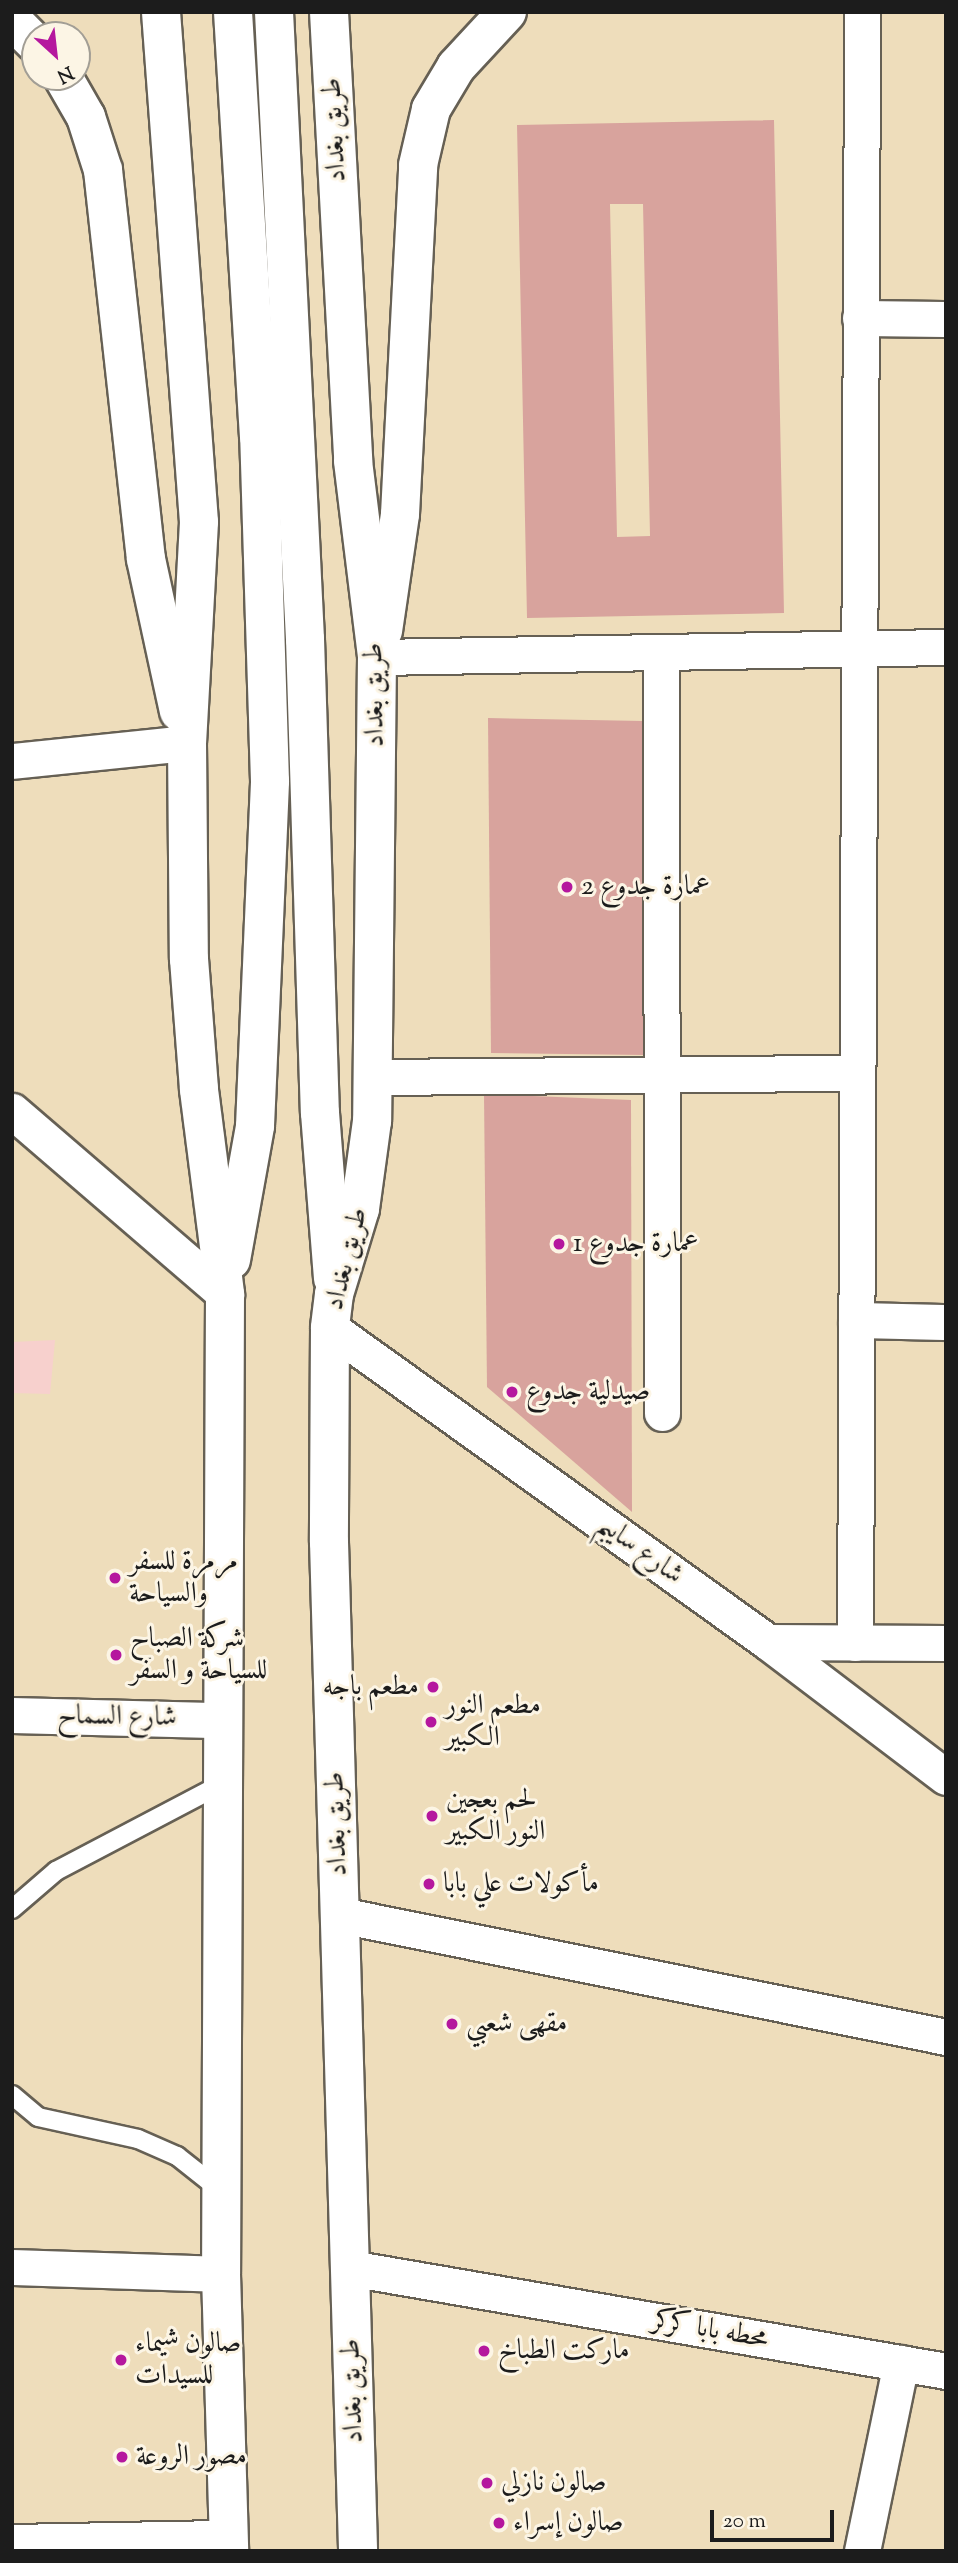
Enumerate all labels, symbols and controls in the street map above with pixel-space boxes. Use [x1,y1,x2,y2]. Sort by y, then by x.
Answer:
north arrow [21,21,91,91]
text: N [52,58,78,89]
street label: طريق بغداد [315,77,355,183]
street label: طريق بغداد [357,642,393,748]
place label: عمارة جدوع 2 [581,870,710,904]
marker: عمارة جدوع 2 [559,879,575,895]
street label: طريق بغداد [318,1204,376,1314]
place label: عمارة جدوع 1 [573,1227,699,1261]
marker: عمارة جدوع 1 [551,1236,567,1252]
place label: صيدلية جدوع [526,1375,650,1409]
marker: صيدلية جدوع [504,1384,520,1400]
street label: شارع سايبم [591,1508,689,1592]
place label: مرمرة للسفر والسياحة [129,1545,238,1611]
marker: مرمرة للسفر والسياحة [107,1570,123,1586]
place label: شركة الصباح للسياحة و السفر [130,1622,268,1688]
marker: شركة الصباح للسياحة و السفر [108,1647,124,1663]
place label: مطعم باجه [323,1670,419,1704]
marker: مطعم باجه [425,1679,441,1695]
place label: مطعم النور الكبير [445,1689,541,1755]
street label: شارع السماح [57,1699,177,1735]
marker: مطعم النور الكبير [423,1714,439,1730]
street label: طريق بغداد [318,1771,356,1877]
place label: لحم بعجين النور الكبير [446,1783,545,1849]
marker: لحم بعجين النور الكبير [424,1808,440,1824]
place label: مأكولات علي بابا [443,1867,599,1901]
marker: مأكولات علي بابا [421,1876,437,1892]
place label: مقهى شعبي [466,2007,567,2041]
marker: مقهى شعبي [444,2016,460,2032]
street label: محطه بابا كركر [649,2303,771,2357]
place label: صالون شيماء للسيدات [135,2327,241,2393]
place label: ماركت الطباخ [498,2334,630,2368]
street label: طريق بغداد [334,2338,372,2444]
marker: ماركت الطباخ [476,2343,492,2359]
marker: صالون شيماء للسيدات [113,2352,129,2368]
place label: مصور الروعة [136,2440,247,2474]
marker: مصور الروعة [114,2449,130,2465]
place label: صالون نازلي [501,2466,607,2500]
marker: صالون نازلي [479,2475,495,2491]
scale bar [713,2496,837,2540]
place label: صالون إسراء [513,2506,623,2540]
text: 20 m [723,2507,766,2537]
marker: صالون إسراء [491,2515,507,2531]

